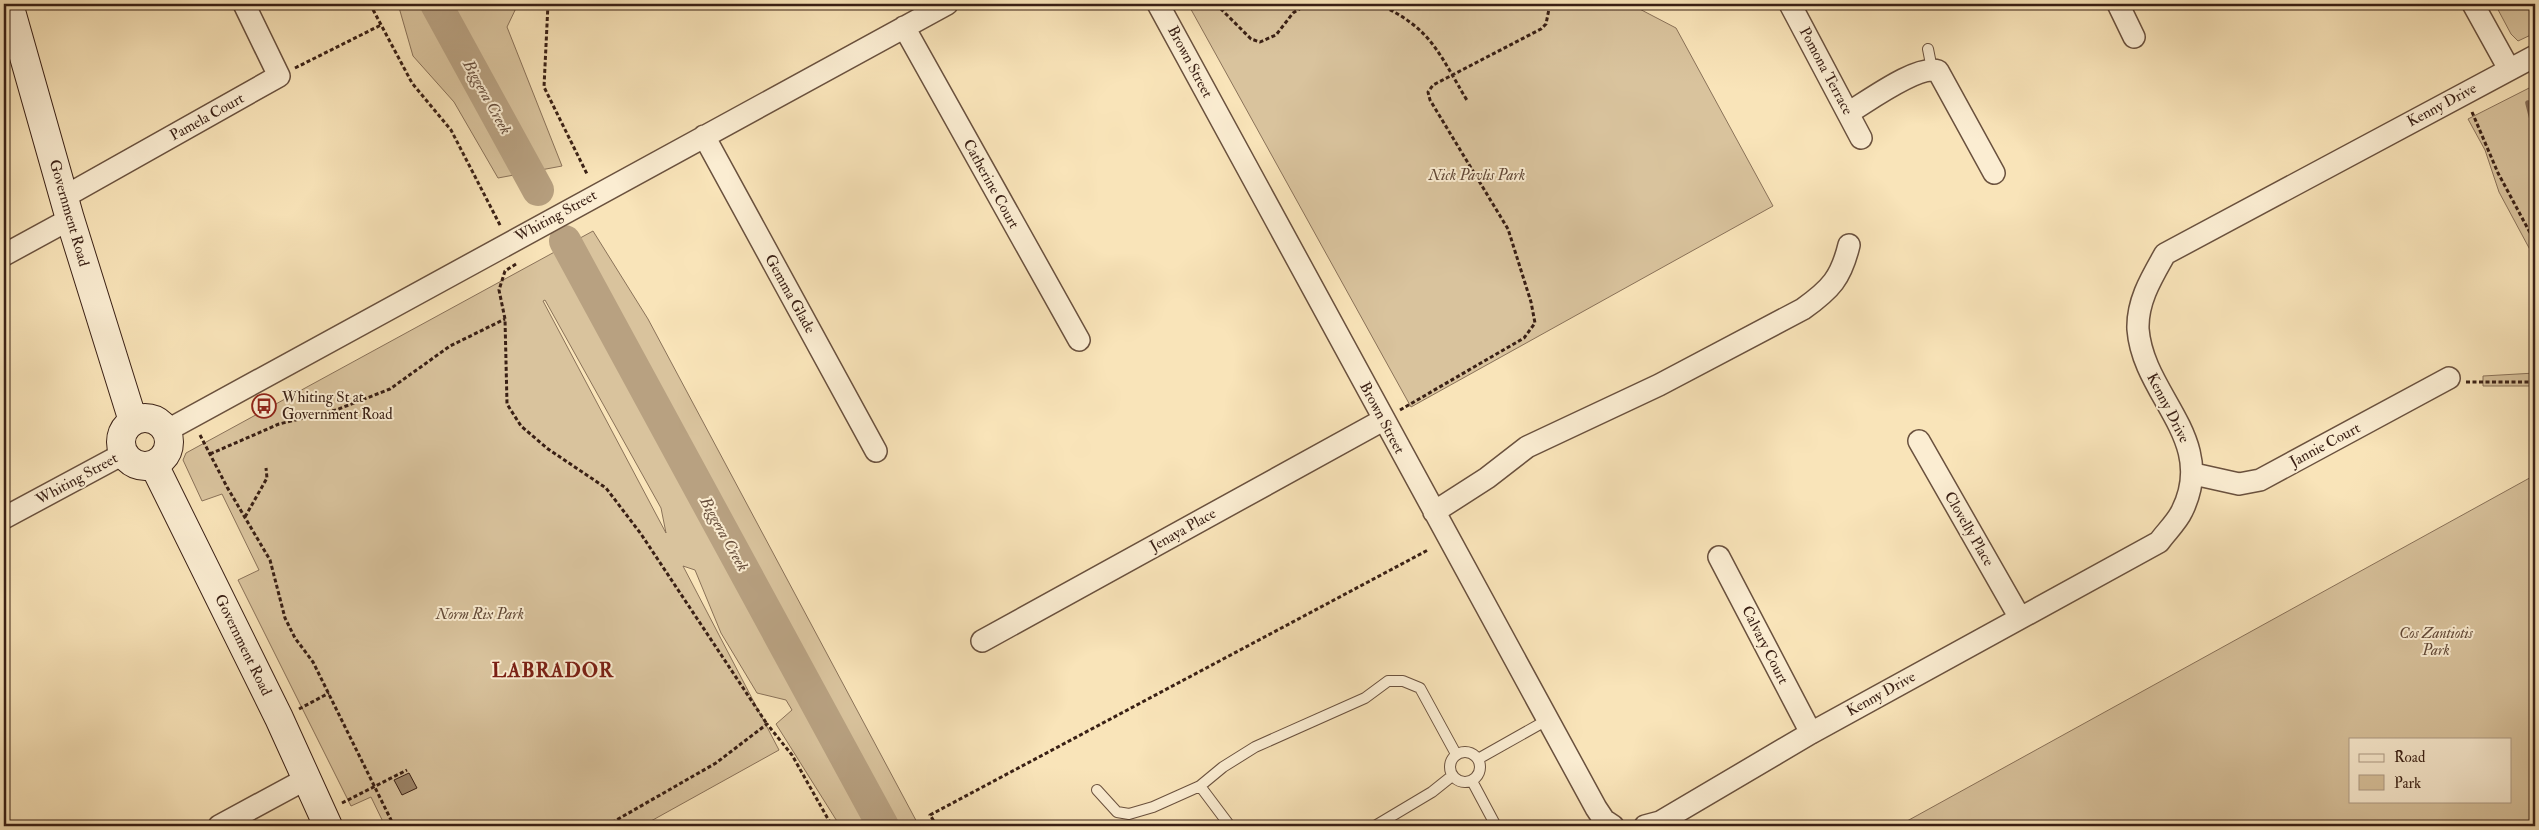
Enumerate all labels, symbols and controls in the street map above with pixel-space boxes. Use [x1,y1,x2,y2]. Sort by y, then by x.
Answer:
street label: Brown Street [1163,23,1217,101]
street label: Pomona Terrace [1795,24,1857,118]
water label: Biggera Creek [458,55,516,138]
street label: Kenny Drive [2404,79,2480,131]
street label: Pamela Court [167,89,248,145]
street label: Catherine Court [959,136,1023,232]
street label: Government Road [45,157,94,269]
park label: Nick Pavlis Park [1428,166,1525,185]
street label: Whiting Street [511,186,600,247]
street label: Gemma Glade [760,251,820,337]
street label: Kenny Drive [2142,370,2194,446]
street label: Brown Street [1355,379,1409,457]
place label: Whiting St at Government Road [281,388,393,424]
bus stop icon: Whiting St at Government Road [251,393,277,419]
street label: Jannie Court [2286,418,2364,473]
street label: Whiting Street [32,449,121,510]
street label: Clovelly Place [1940,488,1998,570]
water label: Biggera Creek [695,492,753,575]
street label: Jenaya Place [1146,504,1220,557]
street label: Government Road [210,591,276,699]
street label: Calvary Court [1737,603,1793,687]
park label: Norm Rix Park [435,605,524,624]
park label: Cos Zantiotis Park [2399,624,2474,660]
district label: LABRADOR [492,658,615,683]
street label: Kenny Drive [1843,667,1919,721]
legend [2349,738,2512,802]
text: Road [2394,748,2426,767]
text: Park [2394,774,2421,793]

